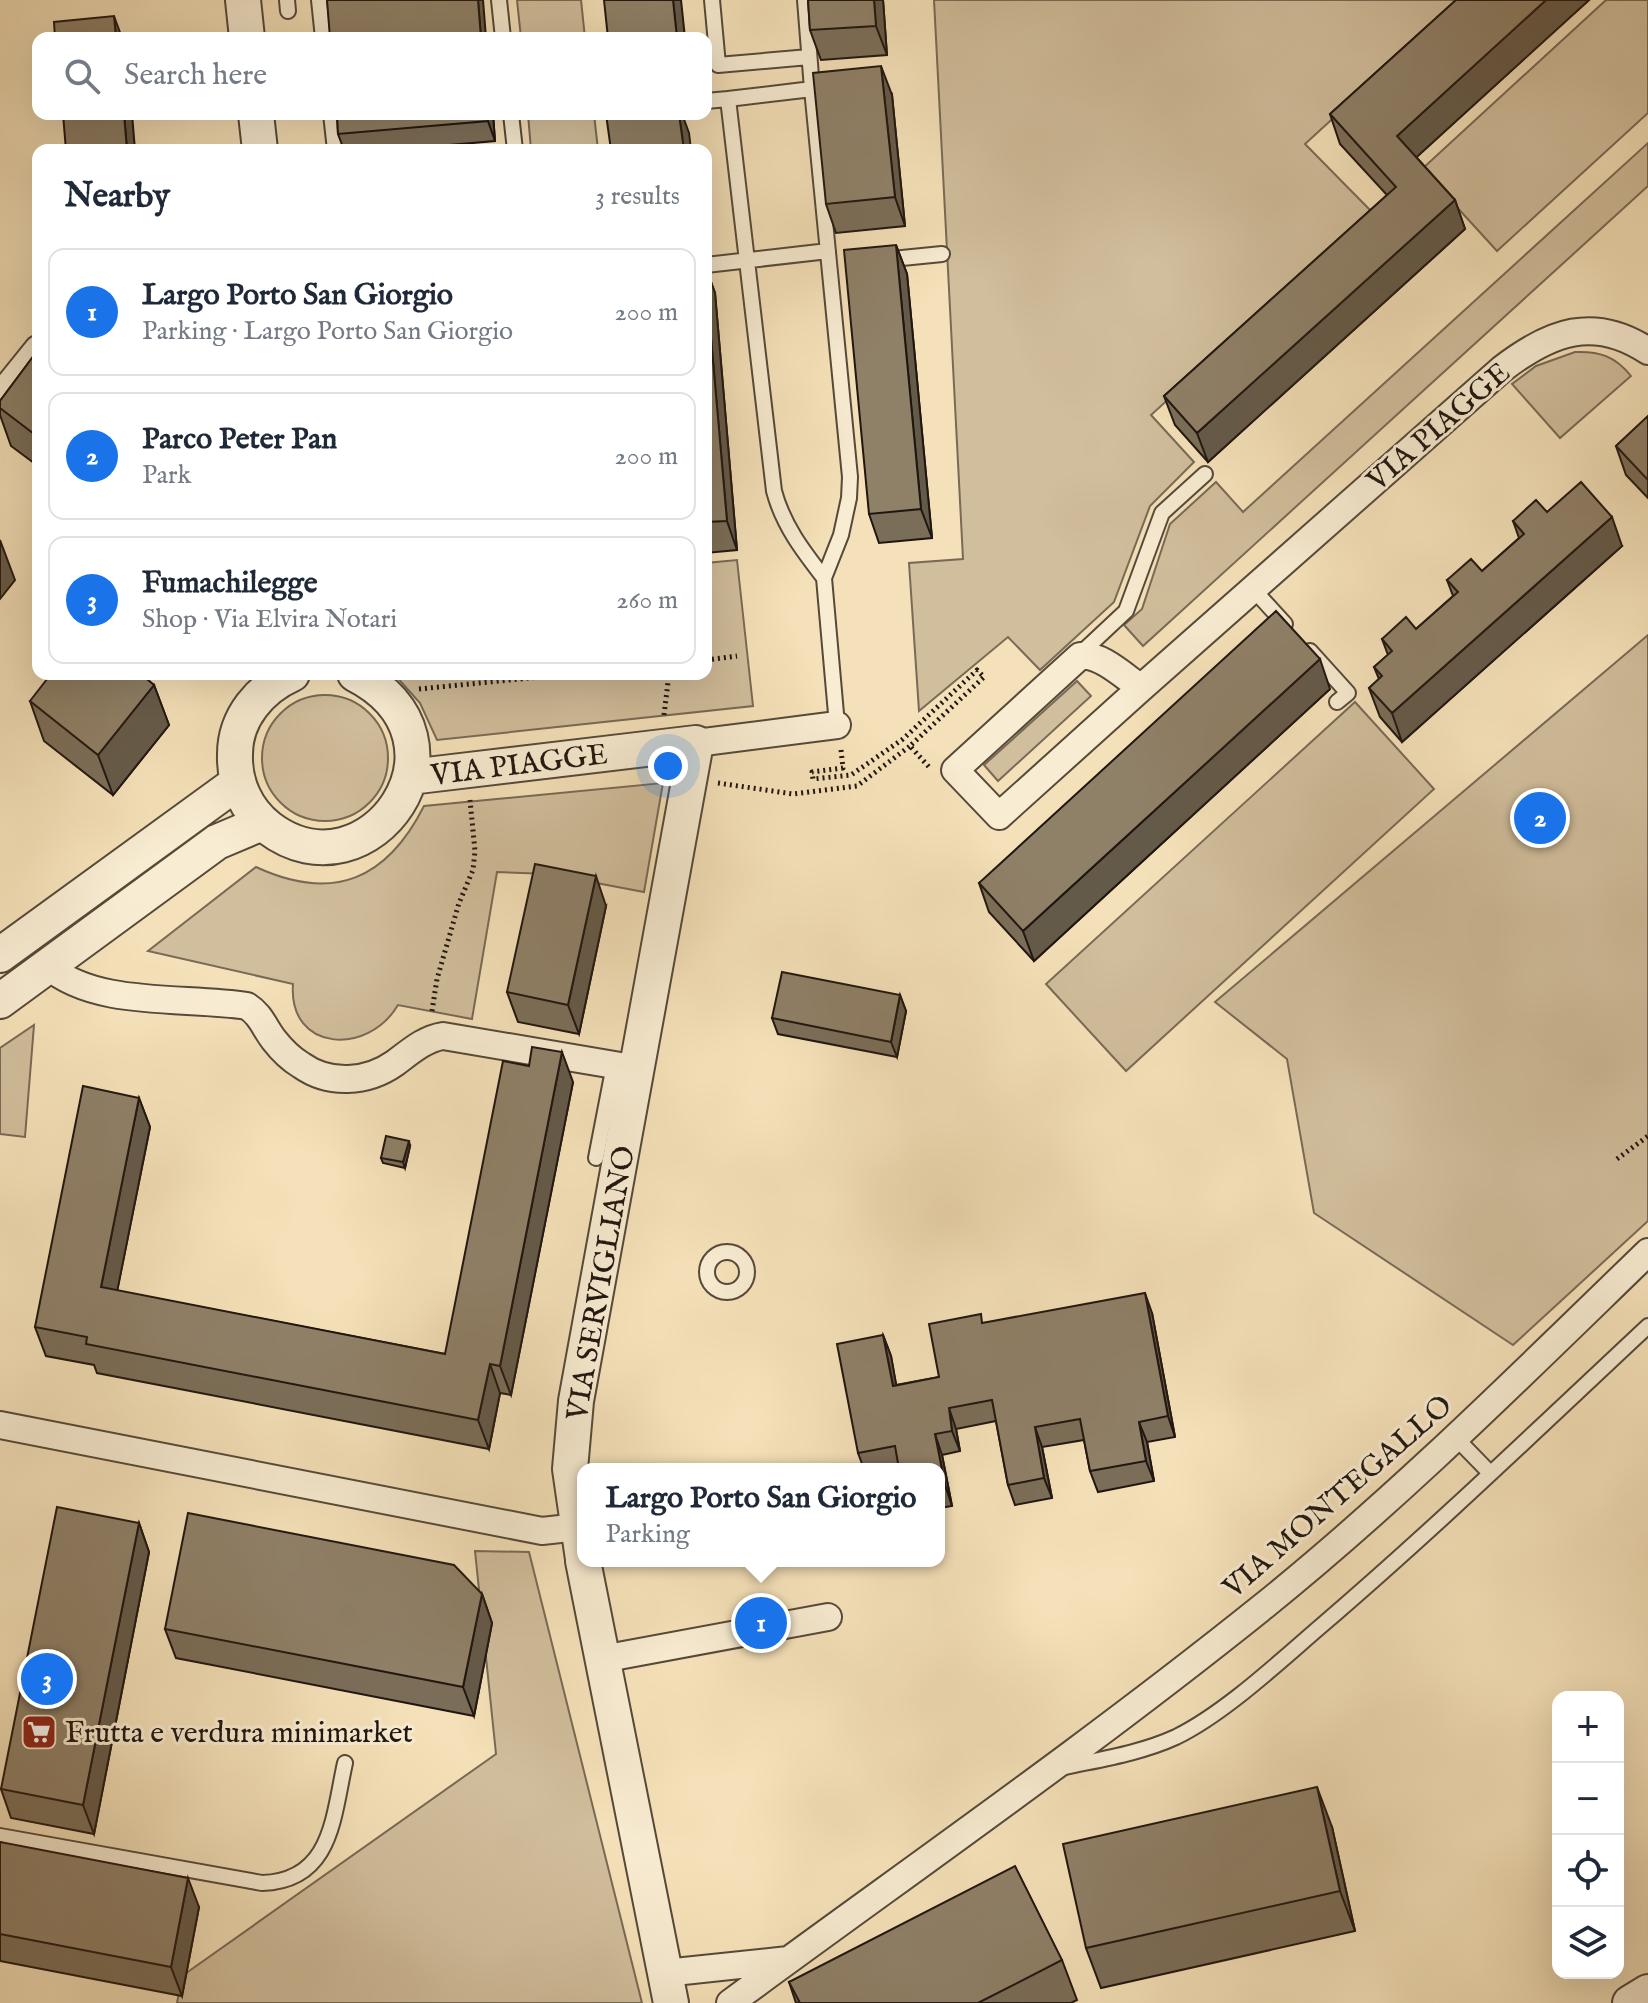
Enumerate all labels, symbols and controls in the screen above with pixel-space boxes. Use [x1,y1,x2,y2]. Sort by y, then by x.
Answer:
search box [32,32,712,120]
icon: search [60,54,104,98]
text: Search here [124,57,267,95]
text: Nearby [64,175,170,218]
text: 3 results [595,180,680,213]
text: Largo Porto San Giorgio [142,277,453,315]
text: 1 [87,296,97,329]
text: 200 m [614,296,678,329]
text: Parking · Largo Porto San Giorgio [142,315,513,348]
street label: VIA PIAGGE [1359,355,1519,501]
text: Parco Peter Pan [142,421,337,459]
text: 2 [86,440,98,473]
text: 200 m [614,440,678,473]
text: Park [142,459,191,492]
text: Fumachilegge [142,565,318,603]
text: 3 [87,584,97,617]
text: 260 m [616,584,678,617]
text: Shop · Via Elvira Notari [142,603,397,636]
street label: VIA PIAGGE [428,736,610,796]
your location [648,746,688,786]
pin: 2 [1514,788,1566,848]
street label: VIA SERVIGLIANO [559,1143,645,1425]
street label: VIA MONTEGALLO [1215,1387,1461,1608]
popup [577,1463,945,1567]
text: Largo Porto San Giorgio [606,1480,917,1518]
text: Parking [606,1518,690,1551]
pin: 1 [735,1593,787,1653]
pin: 3 [21,1649,73,1709]
map controls [1552,1691,1624,1979]
button: + [1552,1691,1624,1763]
supermarket icon: Frutta e verdura minimarket [20,1713,58,1751]
place label: Frutta e verdura minimarket [65,1715,413,1753]
button: − [1552,1763,1624,1835]
button: locate [1552,1835,1624,1907]
button: layers [1552,1907,1624,1979]

